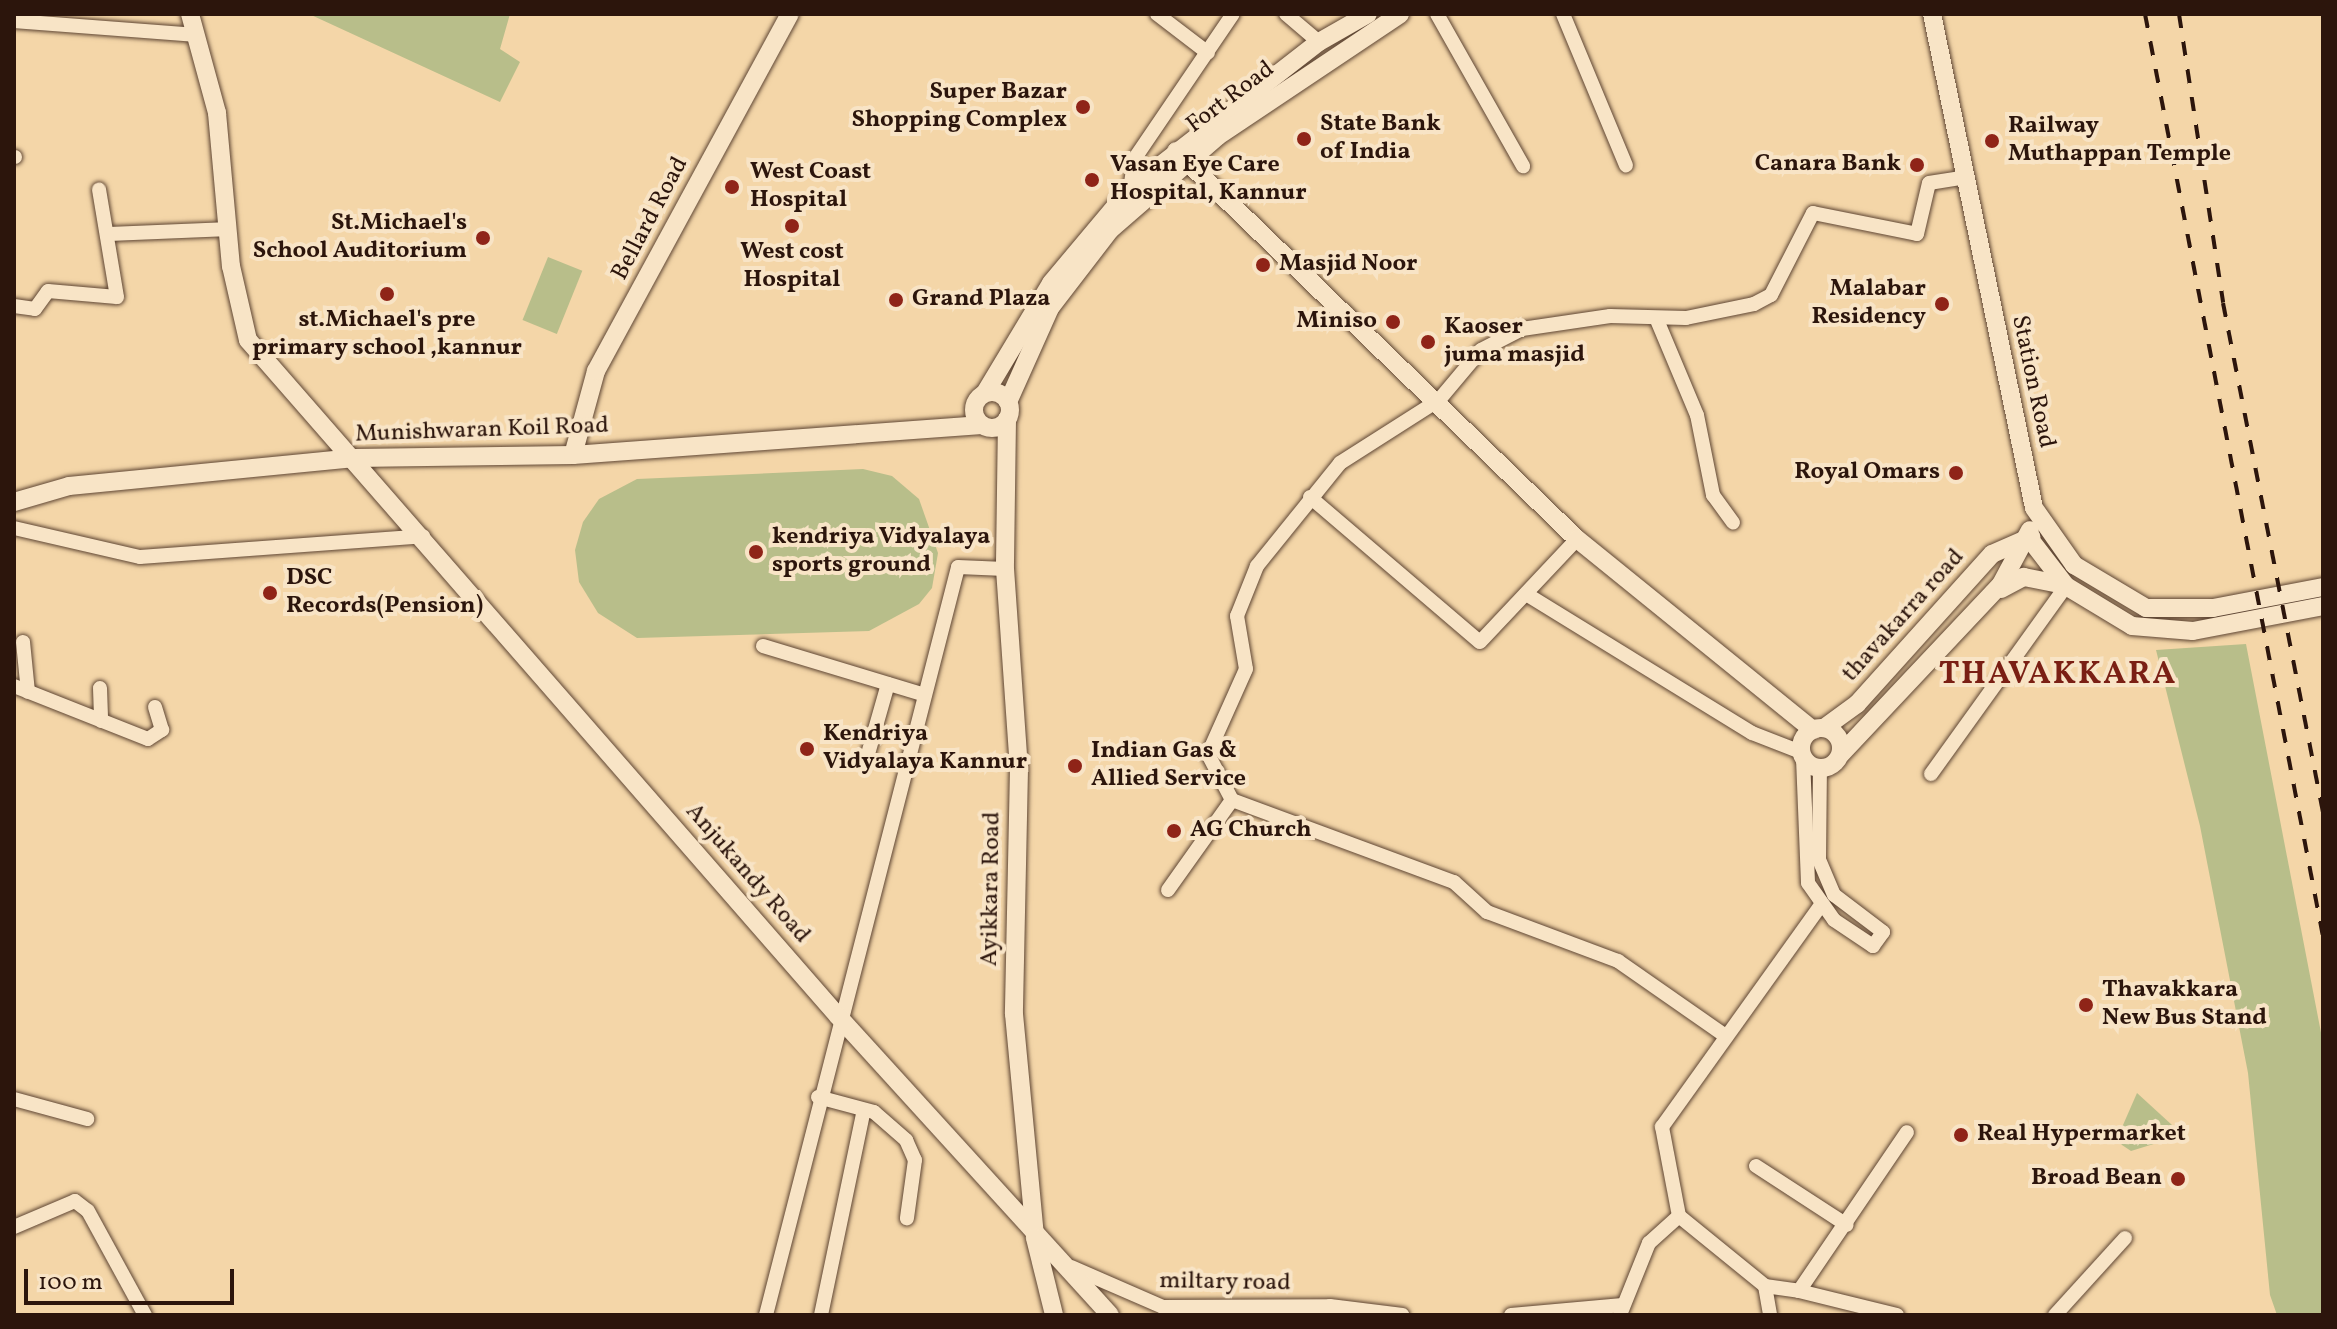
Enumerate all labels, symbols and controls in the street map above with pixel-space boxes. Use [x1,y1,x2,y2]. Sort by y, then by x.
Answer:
street label: Fort Road [1181,56,1281,140]
place label: Super Bazar Shopping Complex [851,79,1067,135]
marker: Super Bazar Shopping Complex [1074,98,1092,116]
place label: State Bank of India [1320,111,1441,167]
place label: Railway Muthappan Temple [2008,113,2231,169]
marker: State Bank of India [1295,130,1313,148]
marker: Railway Muthappan Temple [1983,132,2001,150]
place label: Canara Bank [1755,151,1901,179]
place label: Vasan Eye Care Hospital, Kannur [1110,152,1307,208]
street label: Bellard Road [607,153,695,285]
marker: Canara Bank [1908,156,1926,174]
place label: West Coast Hospital [750,159,871,215]
marker: Vasan Eye Care Hospital, Kannur [1081,169,1103,191]
marker: West Coast Hospital [721,176,743,198]
place label: St.Michael's School Auditorium [253,210,467,266]
marker: West cost Hospital [783,217,801,235]
marker: St.Michael's School Auditorium [474,229,492,247]
place label: West cost Hospital [740,239,844,295]
place label: Masjid Noor [1279,251,1417,279]
marker: Masjid Noor [1254,256,1272,274]
place label: Malabar Residency [1811,276,1926,332]
marker: st.Michael's pre primary school ,kannur [378,285,396,303]
place label: Grand Plaza [912,286,1050,314]
marker: Grand Plaza [887,291,905,309]
marker: Malabar Residency [1933,295,1951,313]
place label: st.Michael's pre primary school ,kannur [252,307,522,363]
place label: Miniso [1296,308,1377,336]
marker: Miniso [1384,313,1402,331]
street label: Station Road [2004,313,2060,451]
place label: Kaoser juma masjid [1444,314,1585,370]
marker: Kaoser juma masjid [1419,333,1437,351]
street label: Munishwaran Koil Road [355,412,609,450]
place label: Royal Omars [1794,459,1940,487]
marker: Royal Omars [1947,464,1965,482]
place label: kendriya Vidyalaya sports ground [772,524,991,580]
marker: kendriya Vidyalaya sports ground [747,543,765,561]
street label: thavakarra road [1837,544,1971,688]
place label: DSC Records(Pension) [286,565,483,621]
marker: DSC Records(Pension) [261,584,279,602]
district label: THAVAKKARA [1939,656,2177,694]
place label: Kendriya Vidyalaya Kannur [823,721,1027,777]
place label: Indian Gas & Allied Service [1091,738,1246,794]
marker: Kendriya Vidyalaya Kannur [798,740,816,758]
marker: Indian Gas & Allied Service [1066,757,1084,775]
street label: Anjukandy Road [678,798,816,950]
street label: Ayikkara Road [976,811,1008,967]
place label: AG Church [1190,817,1312,845]
marker: AG Church [1165,822,1183,840]
place label: Thavakkara New Bus Stand [2102,977,2267,1033]
marker: Thavakkara New Bus Stand [2077,996,2095,1014]
place label: Real Hypermarket [1977,1121,2186,1149]
marker: Real Hypermarket [1952,1126,1970,1144]
place label: Broad Bean [2031,1165,2162,1193]
marker: Broad Bean [2169,1170,2187,1188]
scale bar [28,1253,238,1303]
text: 100 m [38,1266,103,1300]
street label: miltary road [1159,1267,1291,1299]

